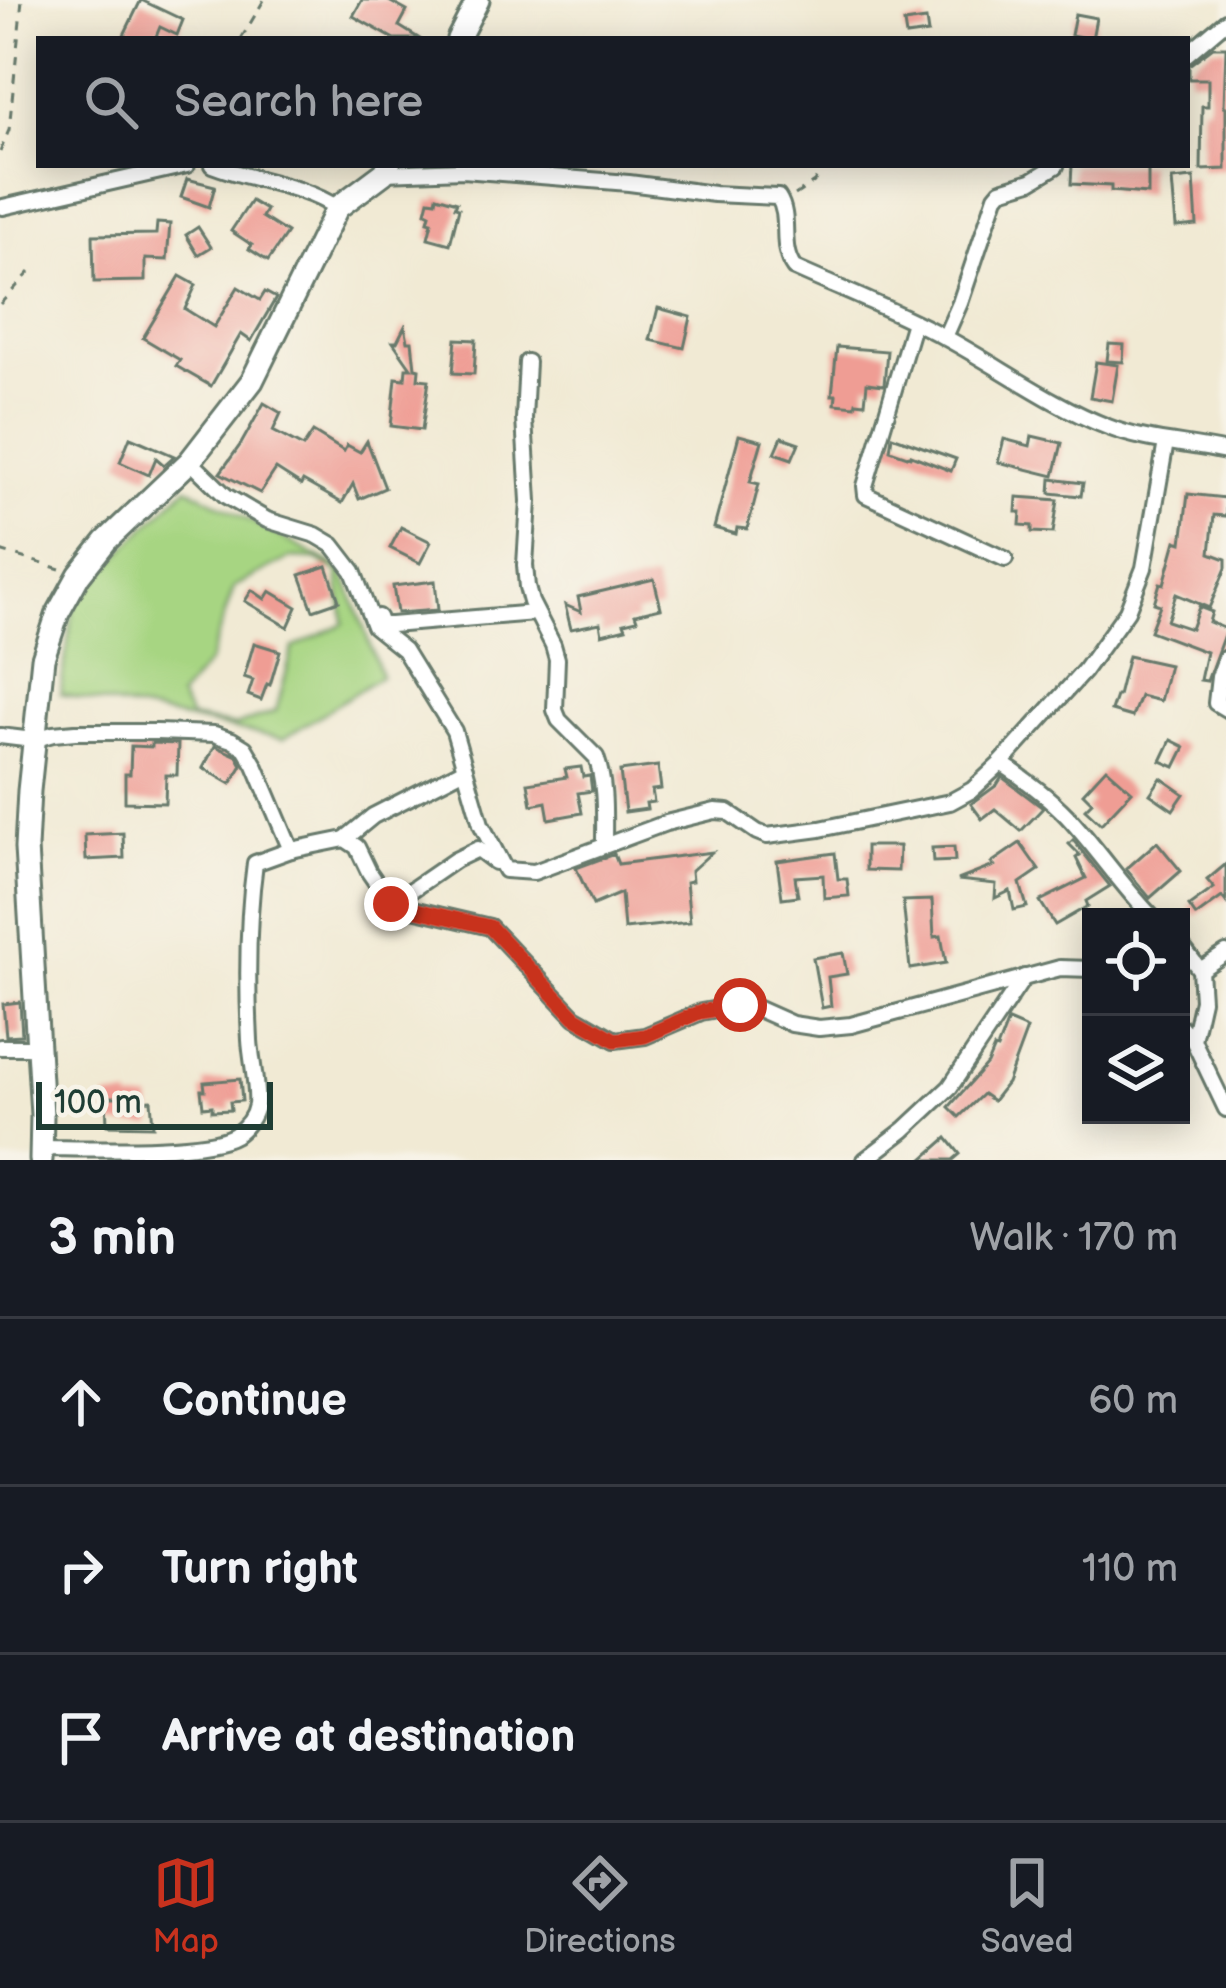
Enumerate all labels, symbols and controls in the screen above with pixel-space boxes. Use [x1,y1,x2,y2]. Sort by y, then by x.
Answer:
search box [36,36,1190,168]
icon: search [78,69,144,135]
text: Search here [174,75,423,130]
route end [364,877,418,931]
map controls [1082,908,1190,1124]
button: locate [1082,908,1190,1016]
route start [713,978,767,1032]
button: layers [1082,1016,1190,1124]
scale bar [36,1076,273,1129]
text: 100 m [54,1083,142,1123]
text: 3 min [48,1208,176,1269]
text: Walk · 170 m [969,1215,1178,1262]
icon: ahead [48,1369,114,1435]
text: Continue [162,1374,347,1429]
text: 60 m [1088,1378,1178,1425]
icon: right [48,1537,114,1603]
text: Turn right [162,1542,358,1597]
text: 110 m [1082,1546,1178,1593]
icon: arrive [48,1705,114,1771]
text: Arrive at destination [162,1710,575,1765]
tab: Map [153,1850,219,1962]
tab: Directions [524,1850,676,1962]
tab: Saved [981,1850,1073,1962]

